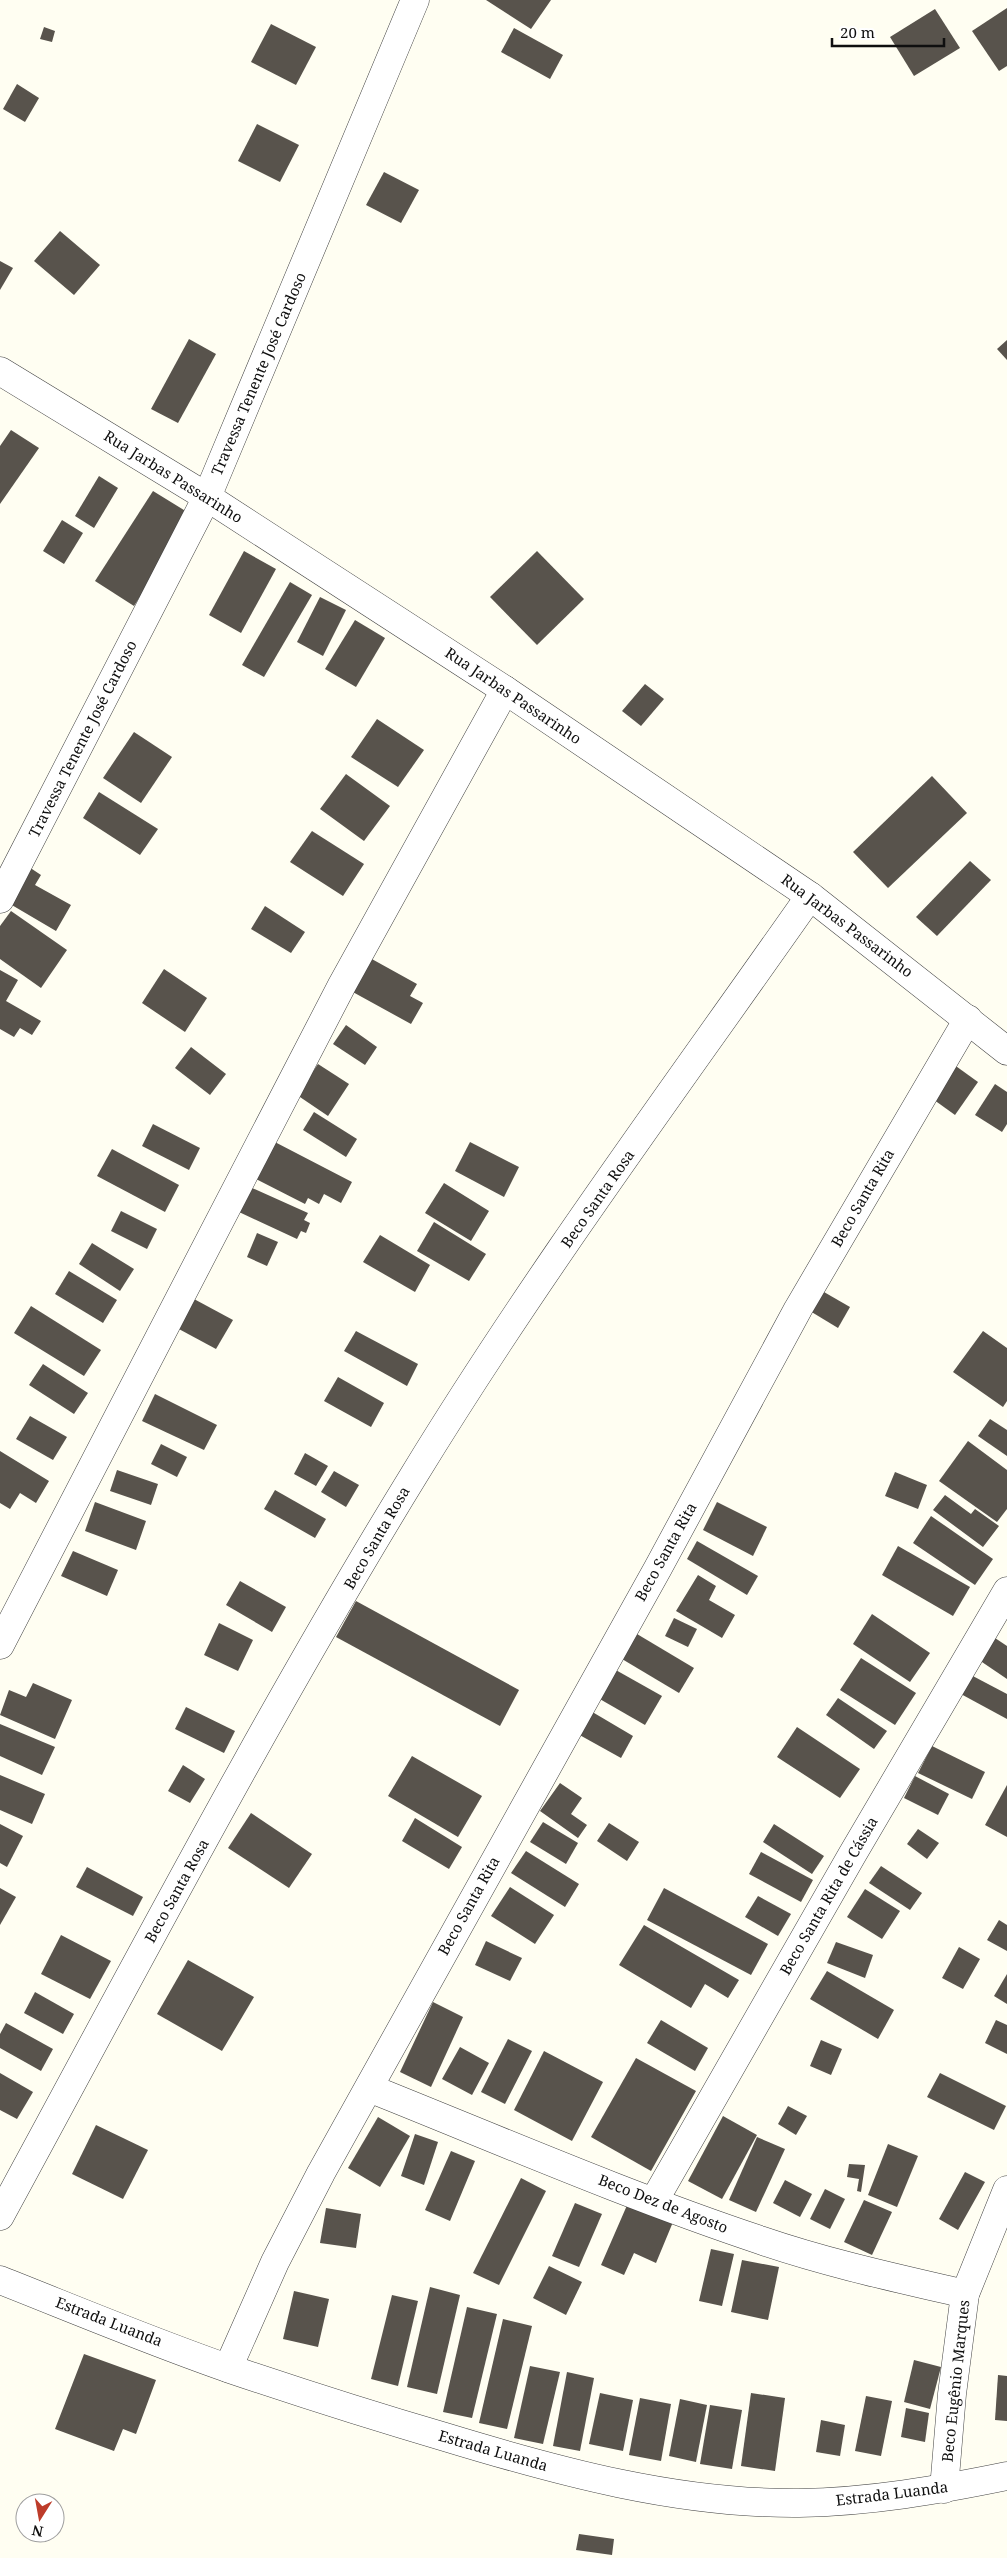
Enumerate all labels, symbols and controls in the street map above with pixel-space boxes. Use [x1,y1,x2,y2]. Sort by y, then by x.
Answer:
scale bar [832,15,944,47]
text: 20 m [840,22,875,42]
street label: Travessa Tenente José Cardoso [206,269,310,478]
street label: Rua Jarbas Passarinho [100,425,247,527]
street label: Travessa Tenente José Cardoso [24,637,141,841]
street label: Rua Jarbas Passarinho [442,642,586,748]
street label: Rua Jarbas Passarinho [778,869,918,981]
street label: Beco Santa Rosa [556,1145,638,1251]
street label: Beco Santa Rita [826,1145,898,1250]
street label: Beco Santa Rosa [339,1483,414,1592]
street label: Beco Santa Rita [630,1499,701,1604]
street label: Beco Santa Rita de Cássia [775,1813,882,1978]
street label: Beco Santa Rosa [139,1835,213,1946]
street label: Beco Santa Rita [433,1853,504,1958]
street label: Beco Dez de Agosto [596,2169,731,2237]
street label: Estrada Luanda [53,2292,166,2351]
street label: Beco Eugênio Marques [937,2299,973,2463]
street label: Estrada Luanda [436,2425,550,2475]
street label: Estrada Luanda [835,2476,949,2510]
north arrow [15,2493,65,2543]
text: N [30,2521,45,2542]

